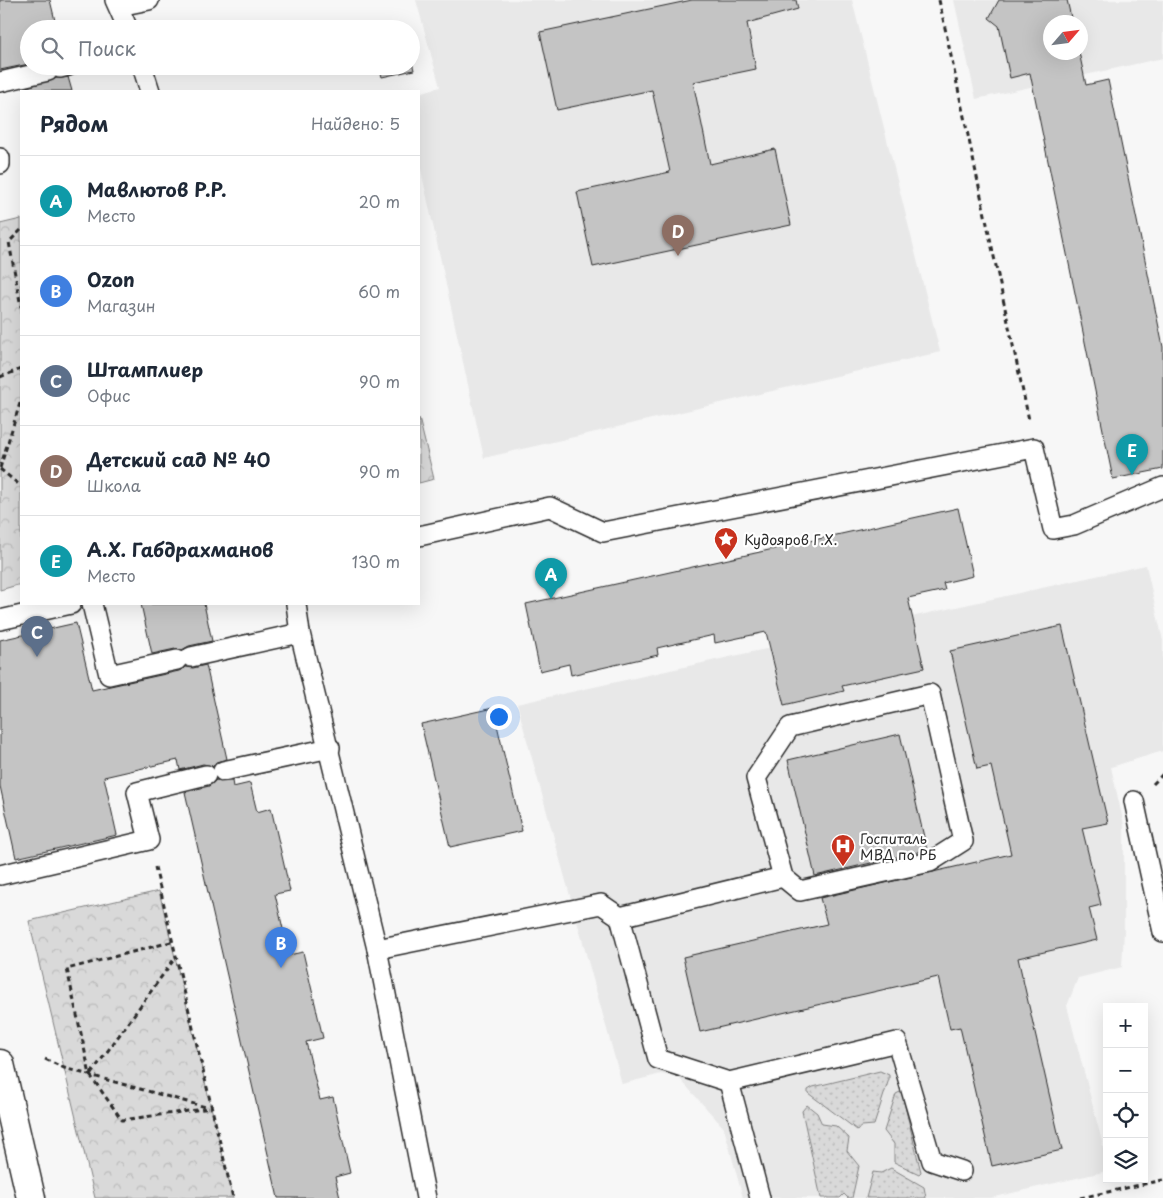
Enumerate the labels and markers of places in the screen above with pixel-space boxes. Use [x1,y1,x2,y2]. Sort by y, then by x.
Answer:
pin: D [662,215,694,256]
pin: E [1116,434,1148,475]
place icon: Кудояров Г.Х. [713,526,739,560]
place label: Кудояров Г.Х. [744,529,837,550]
pin: A [535,558,567,599]
pin: C [21,616,53,657]
place label: Госпиталь МВД по РБ [860,828,937,865]
hospital icon: Госпиталь МВД по РБ [830,833,856,867]
pin: B [265,927,297,968]

